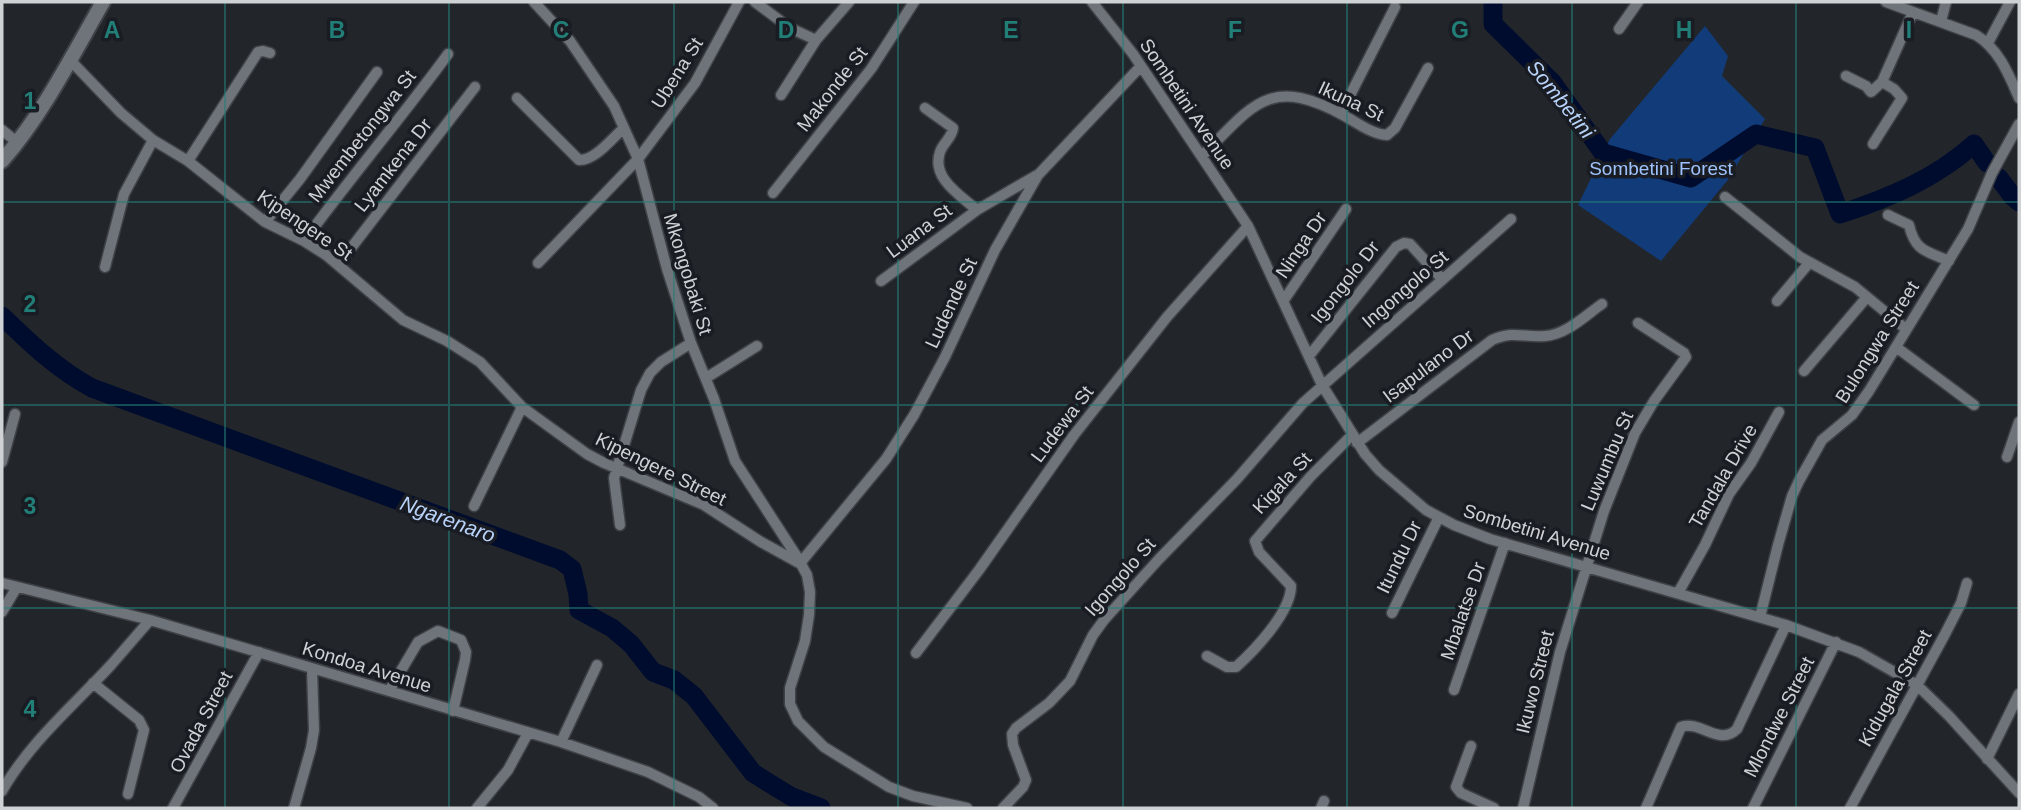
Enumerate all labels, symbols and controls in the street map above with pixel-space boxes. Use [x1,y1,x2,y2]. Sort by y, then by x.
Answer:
text: A [104,17,120,43]
text: B [329,17,345,43]
text: C [553,17,569,43]
text: D [778,17,794,43]
text: E [1003,17,1019,43]
text: F [1228,17,1242,43]
text: G [1451,17,1469,43]
text: H [1676,17,1692,43]
text: I [1906,17,1912,43]
street label: Ubena St [647,33,707,112]
street label: Sombetini Avenue [1136,35,1238,173]
street label: Makonde St [793,42,872,135]
water label: Sombetini [1523,55,1600,144]
street label: Mwembetongwa St [304,65,420,206]
street label: Ikuna St [1315,77,1388,126]
text: 1 [24,88,37,114]
street label: Lyamkena Dr [350,114,436,216]
park label: Sombetini Forest [1589,158,1734,179]
street label: Kipengere St [254,186,357,265]
street label: Luana St [882,199,956,262]
street label: Ninga Dr [1271,207,1331,282]
street label: Mkongobaki St [660,211,717,338]
street label: Igongolo Dr [1306,236,1384,327]
street label: Ingongolo St [1358,246,1453,332]
street label: Ludende St [921,254,981,351]
street label: Bulongwa Street [1831,277,1923,407]
text: 2 [24,291,36,317]
street label: Isapulano Dr [1379,325,1478,407]
street label: Ludewa St [1027,381,1098,466]
street label: Luwumbu St [1577,408,1638,514]
street label: Tandala Drive [1685,420,1761,532]
street label: Kipengere Street [592,428,730,510]
street label: Kigala St [1248,448,1316,518]
water label: Ngarenaro [397,491,499,547]
text: 3 [24,493,36,519]
street label: Sombetini Avenue [1461,500,1613,564]
street label: Itundu Dr [1372,517,1426,597]
street label: Igongolo St [1081,533,1160,620]
street label: Mbalatse Dr [1436,559,1490,663]
street label: Kidugala Street [1854,625,1936,750]
street label: Ikuwo Street [1512,628,1558,736]
street label: Kondoa Avenue [300,637,434,697]
street label: Mlondwe Street [1740,653,1819,781]
street label: Ovada Street [165,667,237,776]
text: 4 [24,696,37,722]

